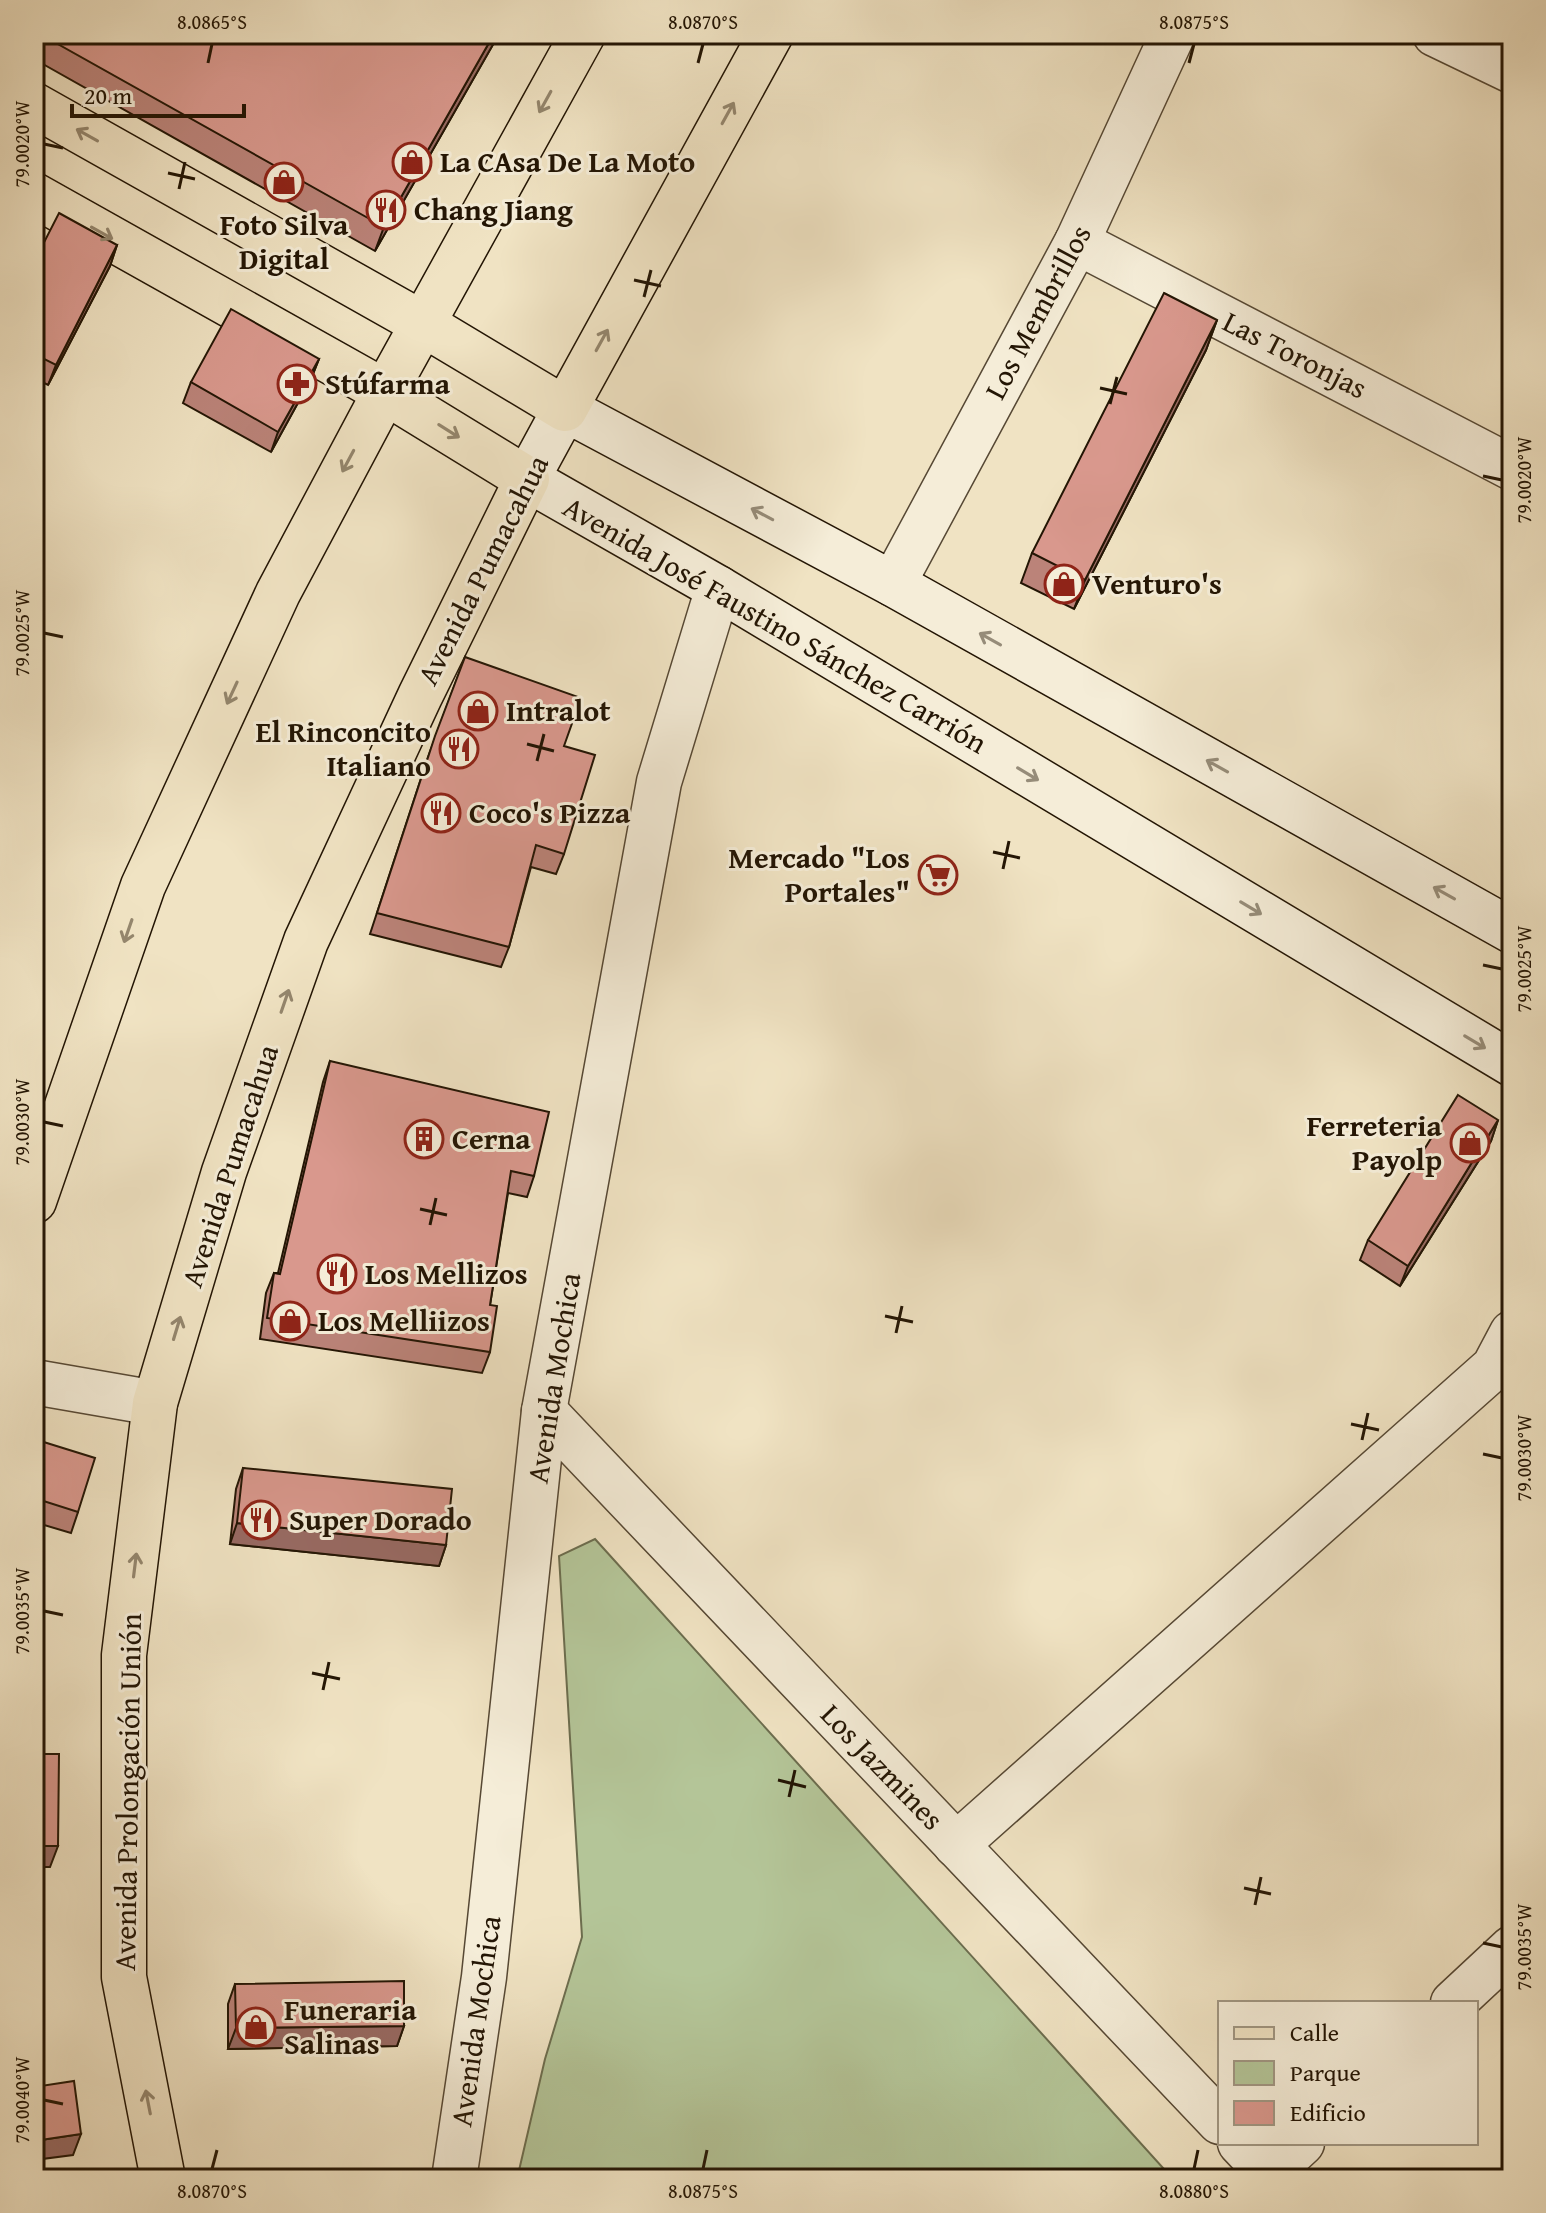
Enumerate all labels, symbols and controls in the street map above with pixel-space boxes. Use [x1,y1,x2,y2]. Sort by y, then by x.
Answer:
text: 8.0865°S [177,7,247,36]
text: 8.0870°S [668,7,738,36]
text: 8.0875°S [1159,7,1229,36]
scale bar [72,68,244,118]
text: 20 m [84,78,132,113]
one-way arrow [537,90,553,114]
text: 79.0020°W [7,101,36,187]
one-way arrow [720,101,736,125]
one-way arrow [76,127,99,143]
place label: La CAsa De La Moto [440,139,695,183]
shop icon: La CAsa De La Moto [391,141,433,183]
shop icon: Foto Silva Digital [263,161,305,203]
place label: Chang Jiang [414,187,573,231]
restaurant icon: Chang Jiang [365,189,407,231]
place label: Foto Silva Digital [220,202,349,280]
street label: Los Membrillos [973,216,1102,407]
one-way arrow [90,225,113,241]
street label: Las Toronjas [1216,299,1375,409]
one-way arrow [595,329,610,353]
place label: Stúfarma [325,361,451,405]
pharmacy icon: Stúfarma [276,363,318,405]
one-way arrow [437,424,460,440]
text: 79.0020°W [1509,437,1538,523]
street label: Avenida Pumacahua [405,447,559,692]
one-way arrow [340,448,356,472]
street label: Avenida José Faustino Sánchez Carrión [555,484,996,764]
one-way arrow [751,506,774,522]
place label: Venturo's [1092,561,1222,605]
shop icon: Venturo's [1043,563,1085,605]
text: 79.0025°W [7,590,36,676]
one-way arrow [979,631,1003,646]
one-way arrow [224,681,239,705]
place label: Intralot [506,688,611,732]
shop icon: Intralot [457,690,499,732]
place label: El Rinconcito Italiano [255,709,431,787]
restaurant icon: El Rinconcito Italiano [438,728,480,770]
one-way arrow [1206,758,1229,774]
one-way arrow [1016,766,1039,782]
place label: Coco's Pizza [469,790,631,834]
restaurant icon: Coco's Pizza [420,792,462,834]
place label: Mercado "Los Portales" [728,835,910,913]
supermarket icon: Mercado "Los Portales" [917,854,959,896]
one-way arrow [1433,885,1456,901]
one-way arrow [1239,901,1263,916]
one-way arrow [119,918,134,943]
text: 79.0025°W [1509,926,1538,1012]
one-way arrow [279,990,293,1014]
one-way arrow [1463,1034,1486,1050]
street label: Avenida Pumacahua [169,1039,289,1293]
text: 79.0030°W [7,1079,36,1165]
place label: Ferreteria Payolp [1307,1103,1443,1181]
place label: Cerna [452,1116,531,1160]
building icon: Cerna [403,1118,445,1160]
shop icon: Ferreteria Payolp [1449,1122,1491,1164]
place label: Los Mellizos [365,1251,528,1295]
restaurant icon: Los Mellizos [316,1253,358,1295]
street label: Avenida Mochica [515,1269,591,1486]
place label: Los Melliizos [318,1298,490,1342]
shop icon: Los Melliizos [269,1300,311,1342]
one-way arrow [171,1316,185,1341]
text: 79.0030°W [1509,1415,1538,1501]
place label: Super Dorado [289,1497,472,1541]
restaurant icon: Super Dorado [240,1499,282,1541]
one-way arrow [127,1552,142,1579]
text: 79.0035°W [7,1568,36,1654]
street label: Avenida Prolongación Unión [102,1613,152,1971]
street label: Los Jazmines [811,1693,954,1839]
text: 79.0035°W [1509,1904,1538,1990]
street label: Avenida Mochica [438,1913,512,2129]
place label: Funeraria Salinas [284,1987,417,2065]
legend [1218,2001,1478,2145]
shop icon: Funeraria Salinas [235,2006,277,2048]
text: Calle [1290,2015,1339,2050]
text: Parque [1290,2055,1361,2090]
text: 79.0040°W [7,2057,36,2143]
one-way arrow [140,2090,155,2116]
text: Edificio [1290,2095,1366,2130]
text: 8.0870°S [177,2176,247,2205]
text: 8.0875°S [668,2176,738,2205]
text: 8.0880°S [1159,2176,1229,2205]

